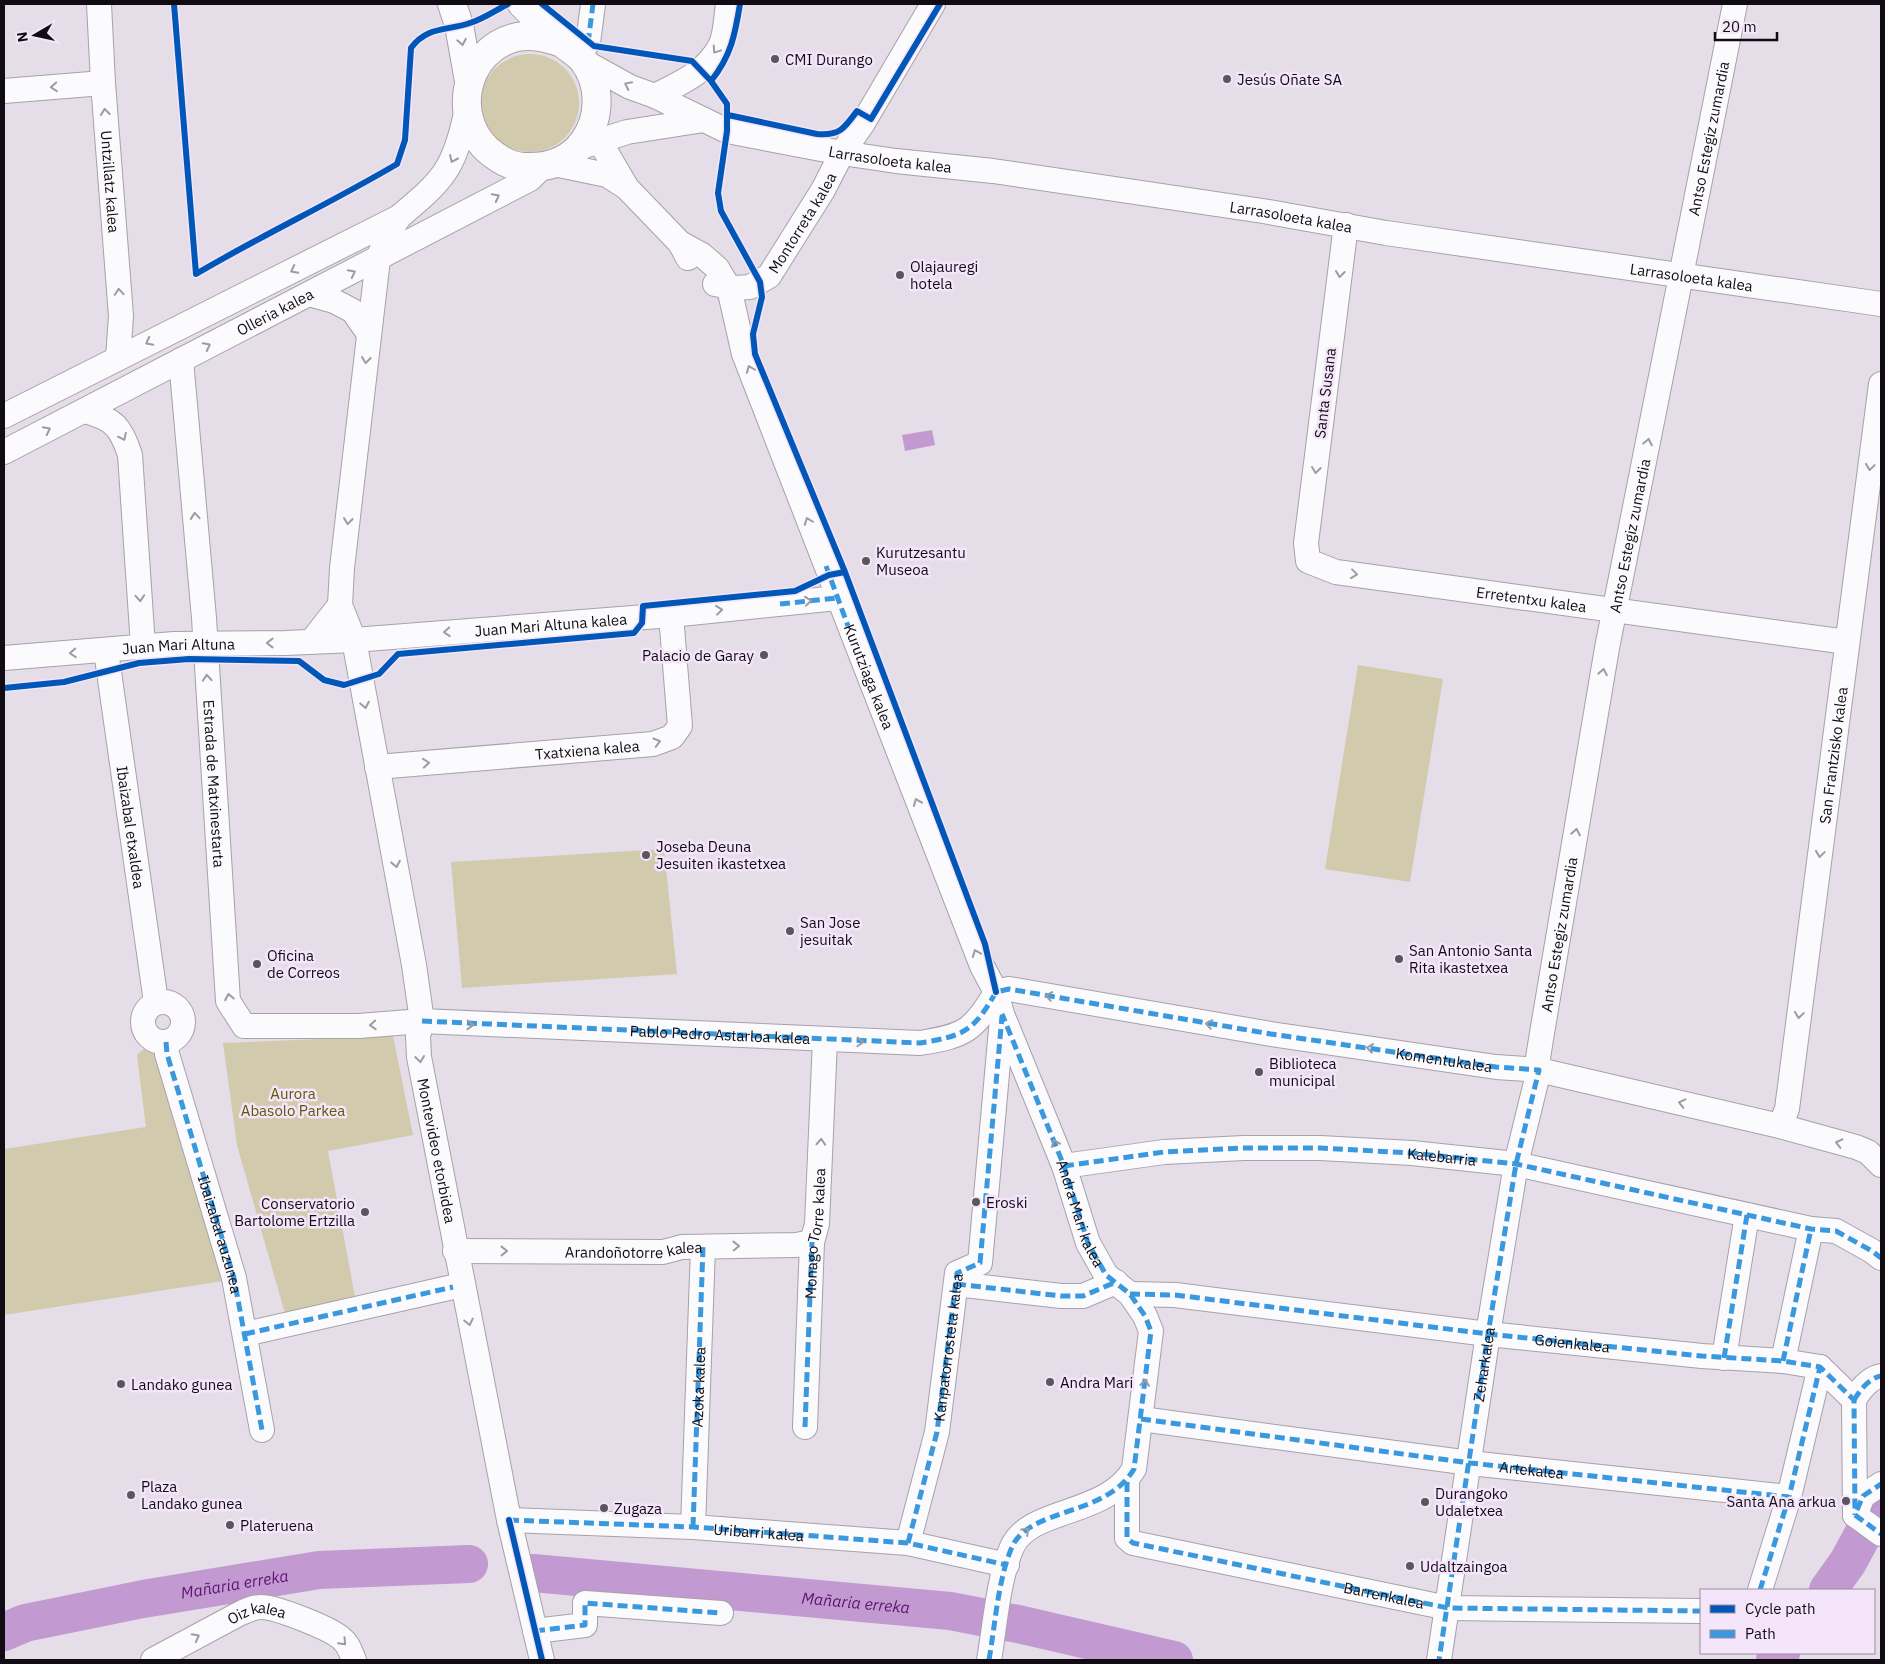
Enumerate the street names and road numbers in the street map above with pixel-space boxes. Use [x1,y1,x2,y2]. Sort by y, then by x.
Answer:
street label: Antso Estegiz zumardia [1684,60,1733,217]
street label: Untzillatz kalea [97,130,124,234]
street label: Larrasoloeta kalea [827,141,953,176]
street label: Montorreta kalea [764,169,840,277]
street label: Larrasoloeta kalea [1228,197,1354,236]
street label: Larrasoloeta kalea [1629,259,1754,295]
street label: Olleria kalea [233,284,316,339]
street label: Santa Susana [1310,347,1340,439]
street label: Antso Estegiz zumardia [1605,457,1654,614]
street label: Erretentxu kalea [1475,582,1588,616]
street label: Juan Mari Altuna kalea [474,609,628,640]
street label: Kurutziaga kalea [840,621,899,732]
street label: Juan Mari Altuna [121,634,235,658]
street label: San Frantzisko kalea [1815,686,1851,825]
street label: Estrada de Matxinestarta [200,699,229,868]
street label: Txatxiena kalea [534,736,640,763]
street label: Ibaizabal etxaldea [113,764,149,890]
street label: Antso Estegiz zumardia [1536,856,1581,1013]
street label: Pablo Pedro Astarloa kalea [629,1021,811,1048]
street label: Komentukalea [1394,1043,1494,1076]
street label: Montevideo etorbidea [414,1076,461,1225]
street label: Kalebarria [1407,1143,1477,1169]
street label: Andra Mari kalea [1053,1156,1109,1270]
street label: Monago Torre kalea [800,1167,829,1299]
street label: Ibaizabal auzunea [194,1173,246,1295]
street label: Arandoñotorre kalea [565,1237,703,1262]
street label: Kanpatorrosteta kalea [929,1272,966,1423]
street label: Zeharkalea [1468,1326,1498,1403]
street label: Goienkalea [1534,1329,1611,1356]
street label: Azoka kalea [687,1346,709,1428]
street label: Artekalea [1498,1457,1565,1482]
street label: Uribarri kalea [713,1519,805,1545]
street label: Barrenkalea [1342,1577,1426,1612]
street label: Oiz kalea [224,1597,289,1628]

